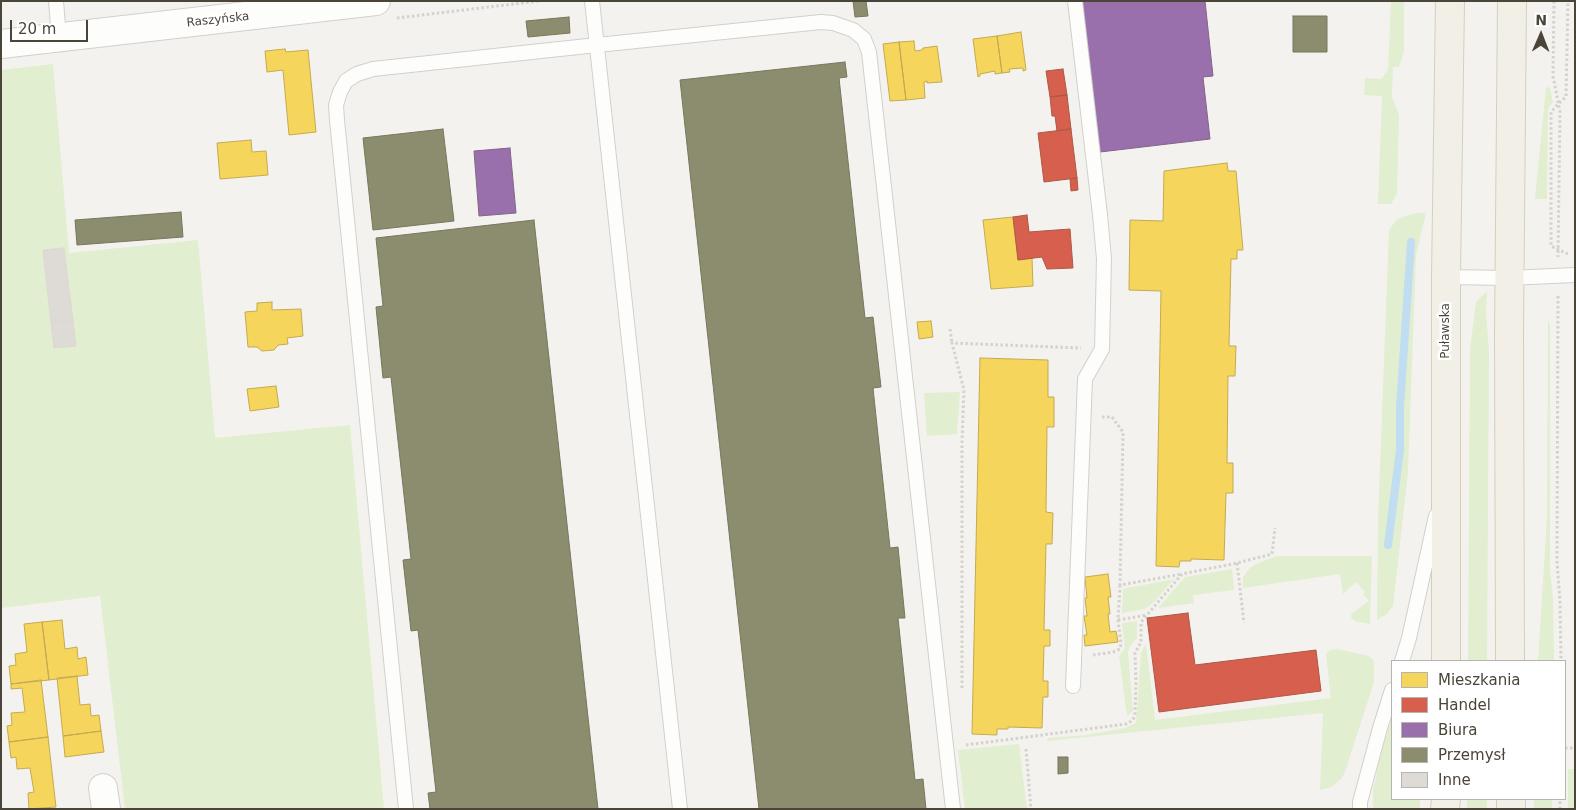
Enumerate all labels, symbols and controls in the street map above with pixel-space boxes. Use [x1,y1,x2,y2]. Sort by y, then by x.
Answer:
scale bar [12,10,90,42]
street label: Raszyńska [186,10,250,30]
north arrow [1516,10,1566,60]
text: N [1535,12,1547,28]
text: 20 m [18,20,56,38]
street label: Puławska [1439,303,1453,359]
legend [1391,660,1566,800]
text: Mieszkania [1438,671,1521,689]
text: Handel [1438,696,1491,714]
text: Biura [1438,721,1477,739]
text: Przemysł [1438,746,1506,764]
text: Inne [1438,771,1471,789]

